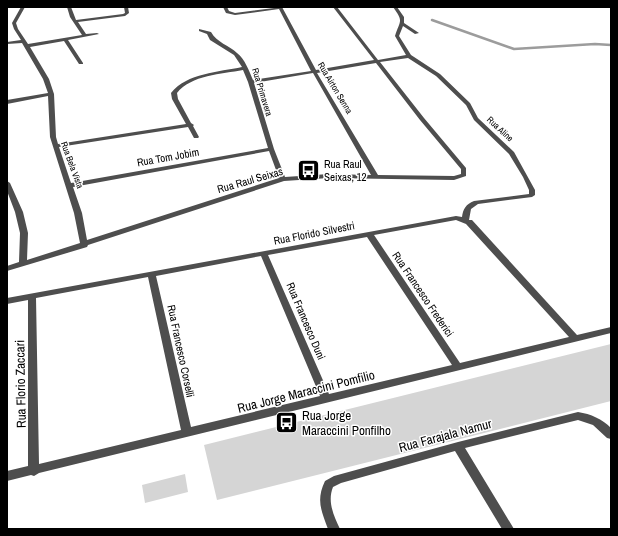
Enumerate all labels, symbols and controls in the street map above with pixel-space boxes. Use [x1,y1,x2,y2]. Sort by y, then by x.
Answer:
street label: Rua Aírton Senna [315,60,355,116]
street label: Rua Primavera [249,67,275,117]
street label: Rua Aline [484,114,516,144]
street label: Rua Bela Vista [58,140,86,190]
street label: Rua Tom Jobim [136,145,200,169]
bus stop icon: Rua Raul Seixas, 12 [295,157,321,183]
place label: Rua Raul Seixas, 12 [324,157,367,184]
street label: Rua Raul Seixas [216,164,285,196]
street label: Rua Florido Silvestri [272,218,356,248]
street label: Rua Francesco Frederici [389,249,457,339]
street label: Rua Francesco Duni [283,280,329,362]
street label: Rua Francesco Corselli [164,303,198,399]
street label: Rua Florio Zaccari [11,340,30,428]
street label: Rua Jorge Maraccini Pomfilio [236,366,377,417]
place label: Rua Jorge Maraccini Ponfilho [302,407,391,439]
bus stop icon: Rua Jorge Maraccini Ponfilho [274,409,300,435]
street label: Rua Farajala Namur [397,415,494,456]

